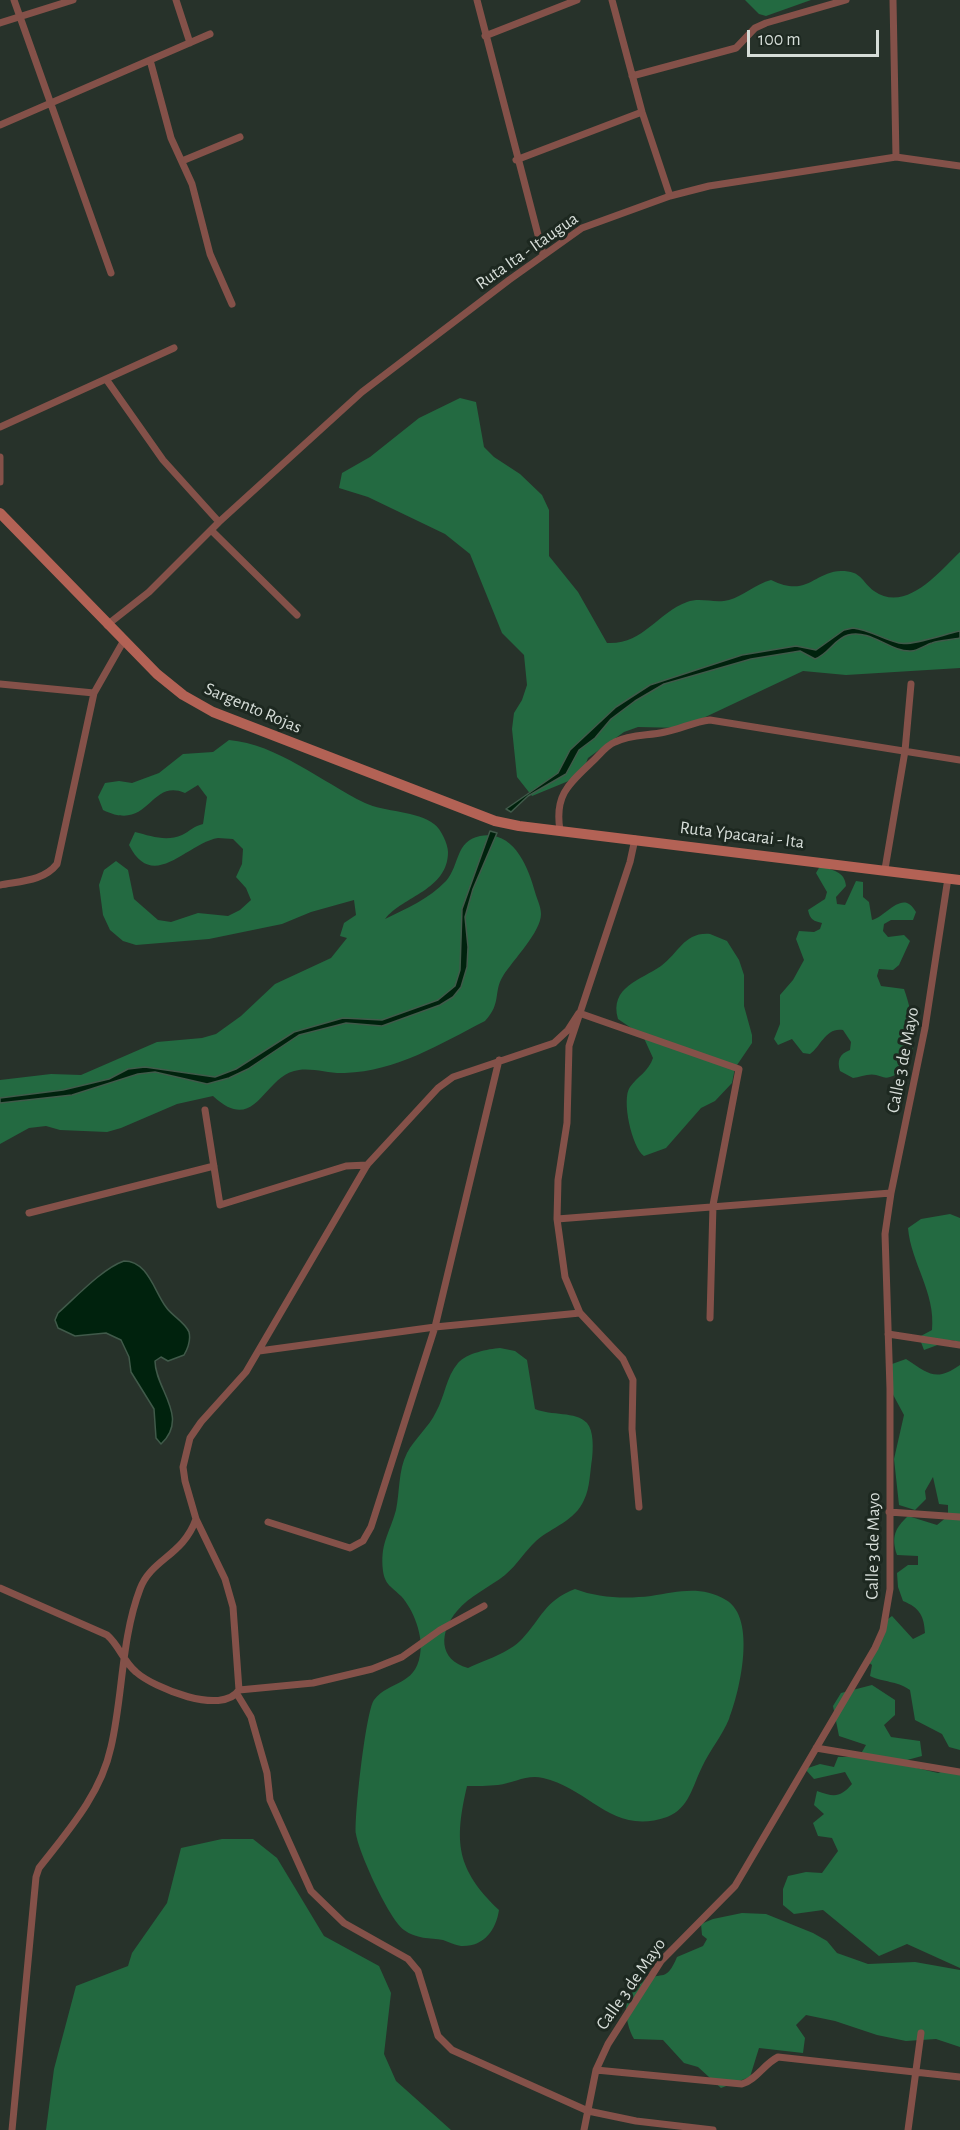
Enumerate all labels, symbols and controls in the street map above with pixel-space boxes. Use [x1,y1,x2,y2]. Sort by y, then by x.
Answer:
scale bar [750,18,882,56]
text: 100 m [758,31,801,49]
street label: Ruta Ita - Itaugua [472,208,582,294]
street label: Sargento Rojas [201,678,305,738]
street label: Ruta Ypacarai - Ita [679,817,805,853]
street label: Calle 3 de Mayo [882,1005,924,1115]
street label: Calle 3 de Mayo [861,1492,885,1600]
street label: Calle 3 de Mayo [591,1934,671,2034]

